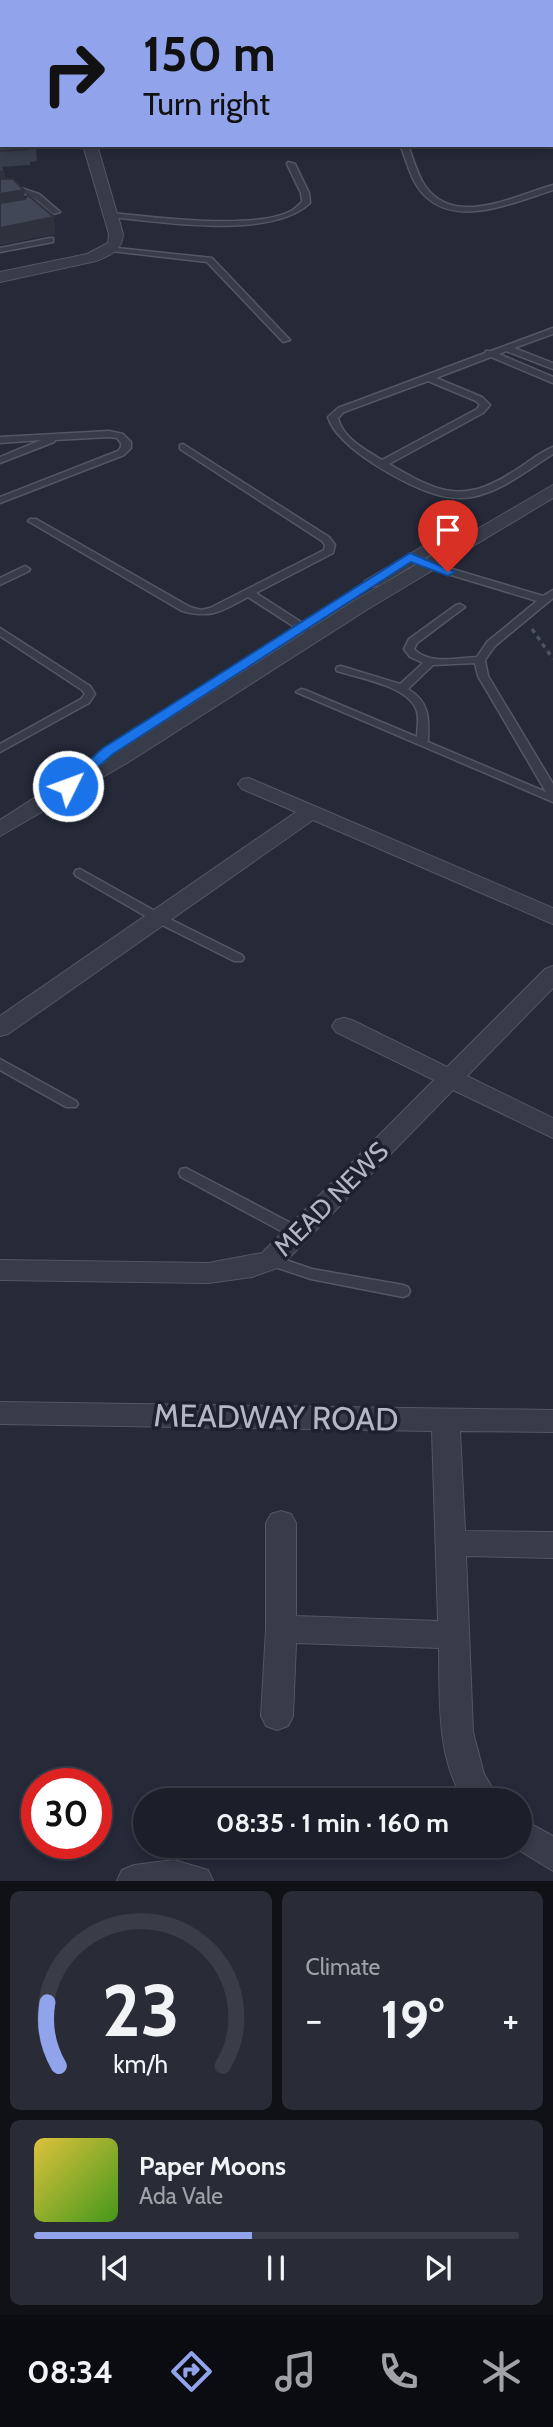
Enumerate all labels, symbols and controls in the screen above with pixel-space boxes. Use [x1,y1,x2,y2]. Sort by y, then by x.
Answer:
text: 150 m [143,24,276,83]
icon: right [28,28,119,119]
text: Turn right [143,84,270,123]
pin [418,500,478,572]
icon: arrive [429,511,467,549]
position arrow [31,749,105,823]
street label: MEAD NEWS [267,1135,395,1263]
street label: MEADWAY ROAD [153,1395,399,1439]
speed limit sign: 30 [21,1768,112,1859]
text: 08:35 · 1 min · 160 m [216,1807,449,1839]
text: Climate [306,1953,380,1981]
text: 23 [102,1967,180,2055]
text: 19° [381,1988,444,2051]
text: − [306,1996,322,2043]
text: + [502,1996,519,2043]
text: km/h [113,2049,168,2079]
text: Paper Moons [139,2150,286,2182]
text: Ada Vale [139,2182,223,2210]
icon: previous [96,2249,134,2287]
icon: pause [257,2249,295,2287]
icon: next [419,2249,457,2287]
icon: directions [167,2347,216,2396]
icon: music [271,2347,320,2396]
icon: phone [374,2347,423,2396]
icon: climate [477,2347,526,2396]
text: 08:34 [27,2352,113,2391]

